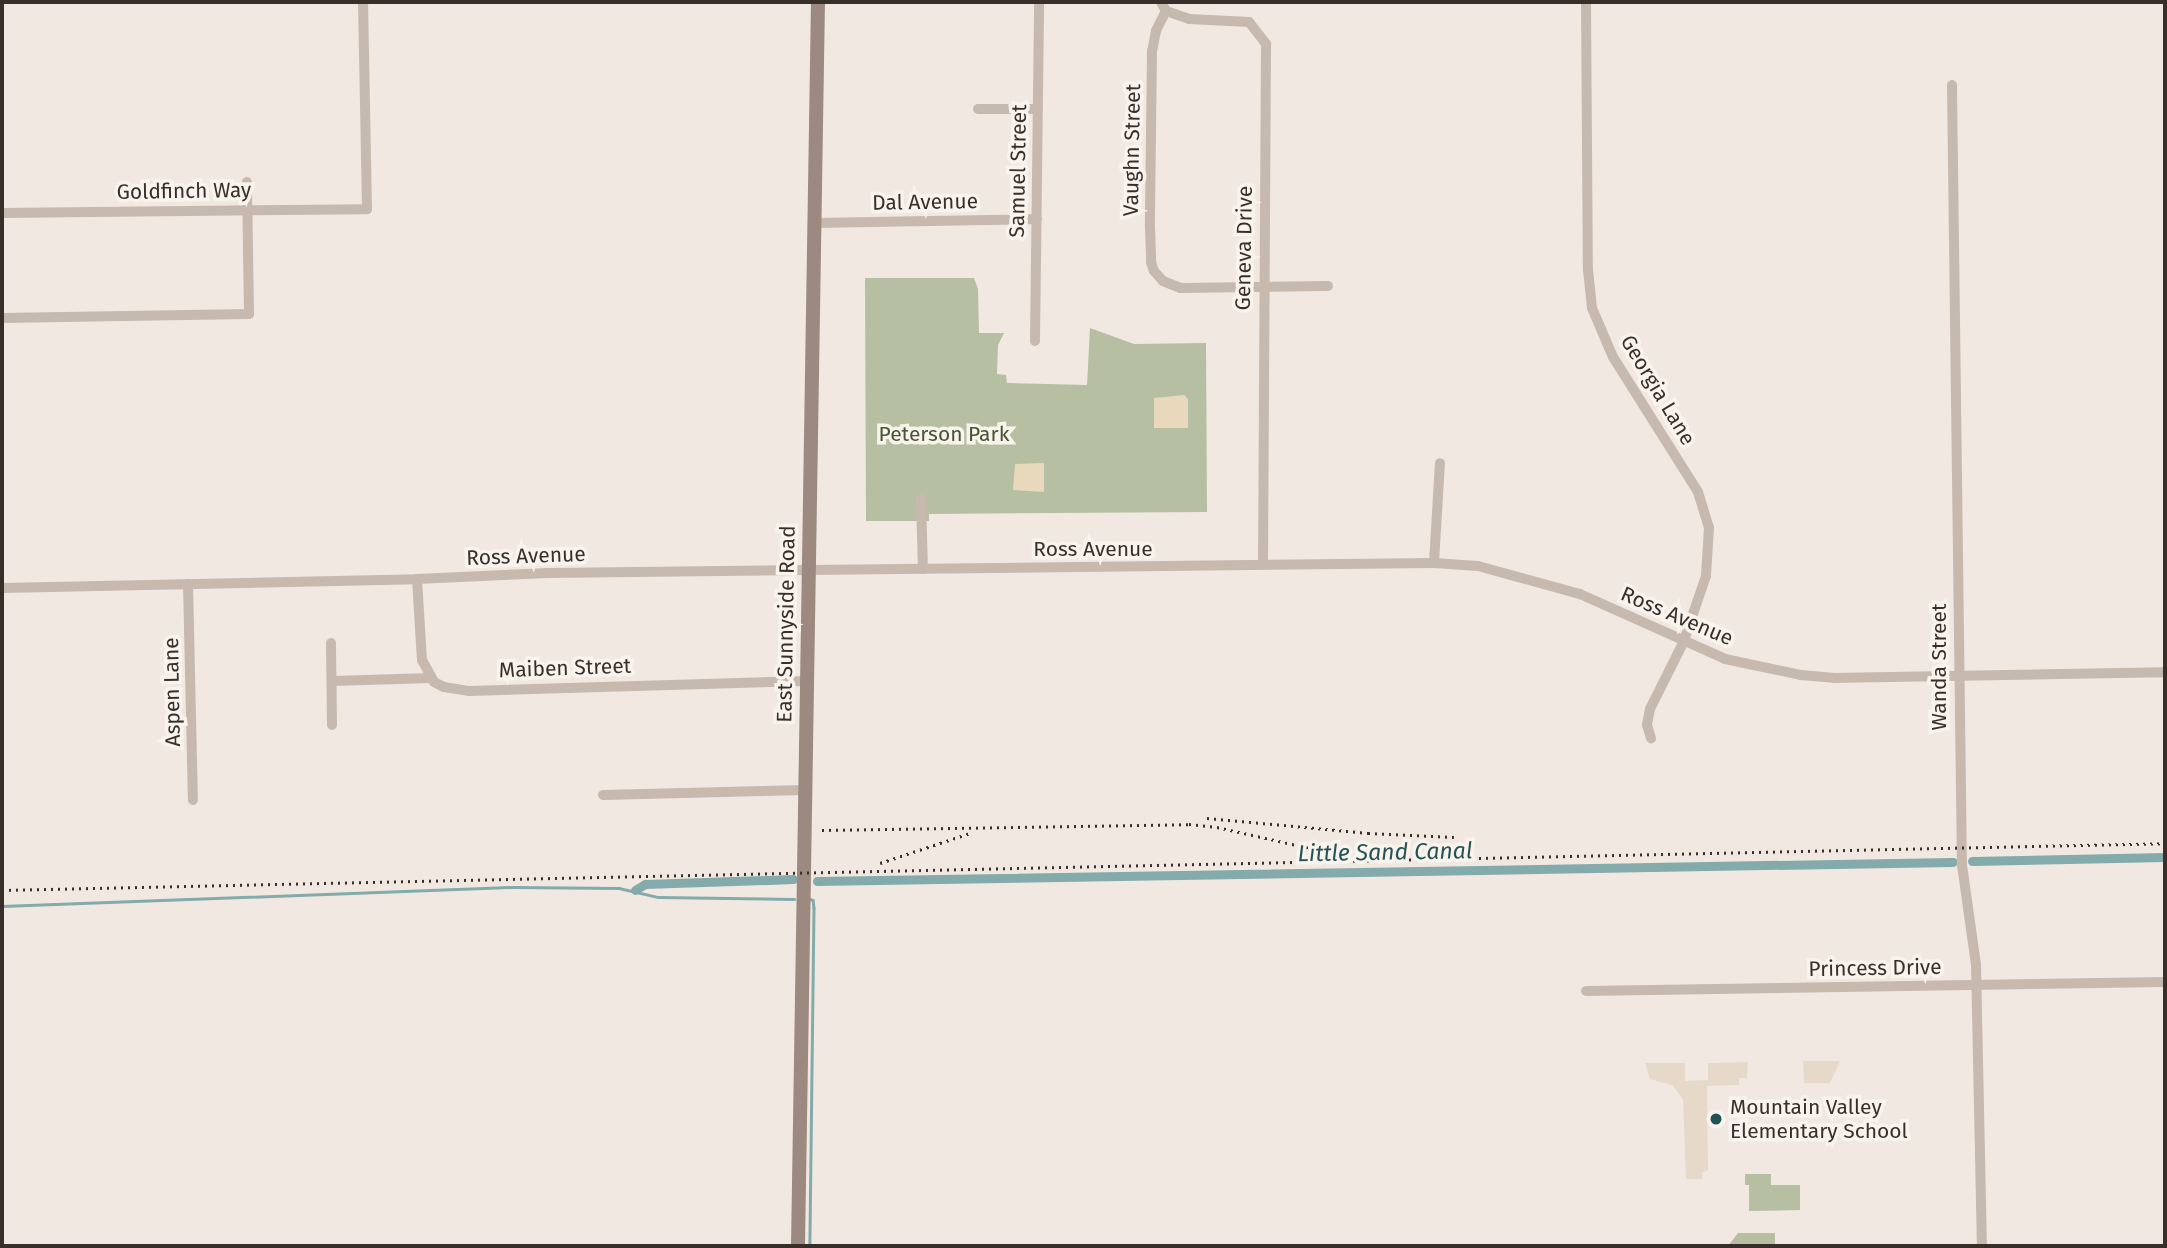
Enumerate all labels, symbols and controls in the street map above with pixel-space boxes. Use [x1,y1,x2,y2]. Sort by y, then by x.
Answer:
street label: Vaughn Street [1118,84,1146,216]
street label: Samuel Street [1004,104,1032,238]
street label: Goldfinch Way [117,177,251,205]
street label: Geneva Drive [1230,185,1258,311]
street label: Dal Avenue [872,188,978,216]
street label: Georgia Lane [1615,330,1701,450]
park label: Peterson Park [879,421,1009,447]
street label: East Sunnyside Road [772,525,800,723]
street label: Ross Avenue [1033,536,1153,562]
street label: Ross Avenue [466,541,586,571]
street label: Ross Avenue [1617,581,1737,651]
street label: Wanda Street [1926,604,1952,730]
street label: Aspen Lane [158,637,186,747]
street label: Maiben Street [498,653,632,683]
water label: Little Sand Canal [1297,837,1473,867]
street label: Princess Drive [1808,954,1942,982]
place label: Mountain Valley Elementary School [1730,1094,1908,1144]
marker: Mountain Valley Elementary School [1708,1111,1724,1127]

